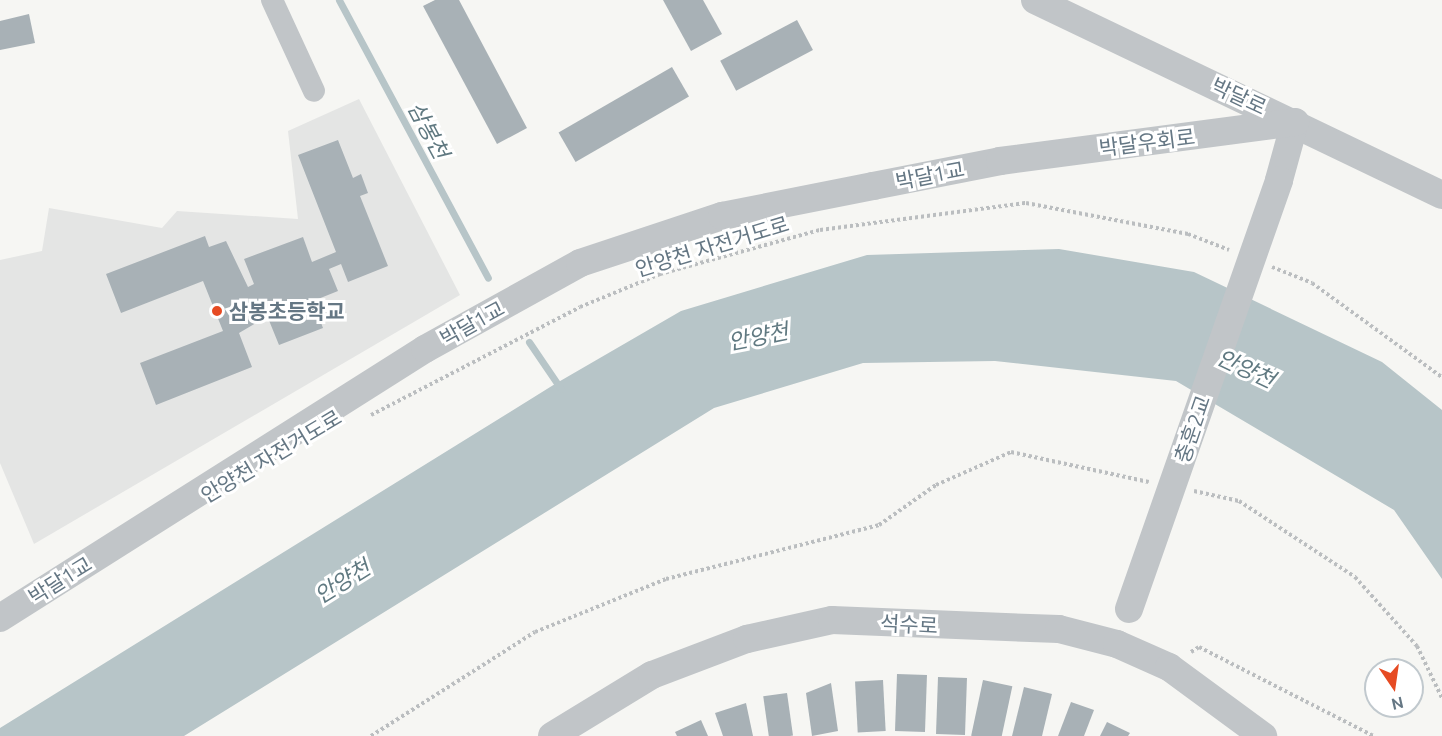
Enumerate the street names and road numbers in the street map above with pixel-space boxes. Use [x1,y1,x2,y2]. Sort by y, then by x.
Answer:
street label: 박달로 [1207,72,1271,120]
street label: 박달우회로 [1098,124,1196,160]
street label: 박달1교 [893,156,967,194]
street label: 안양천 자전거도로 [632,211,792,281]
street label: 박달1교 [435,295,509,351]
street label: 충훈2교 [1169,392,1215,466]
street label: 안양천 자전거도로 [196,404,346,508]
street label: 박달1교 [24,551,96,609]
street label: 석수로 [879,610,939,638]

